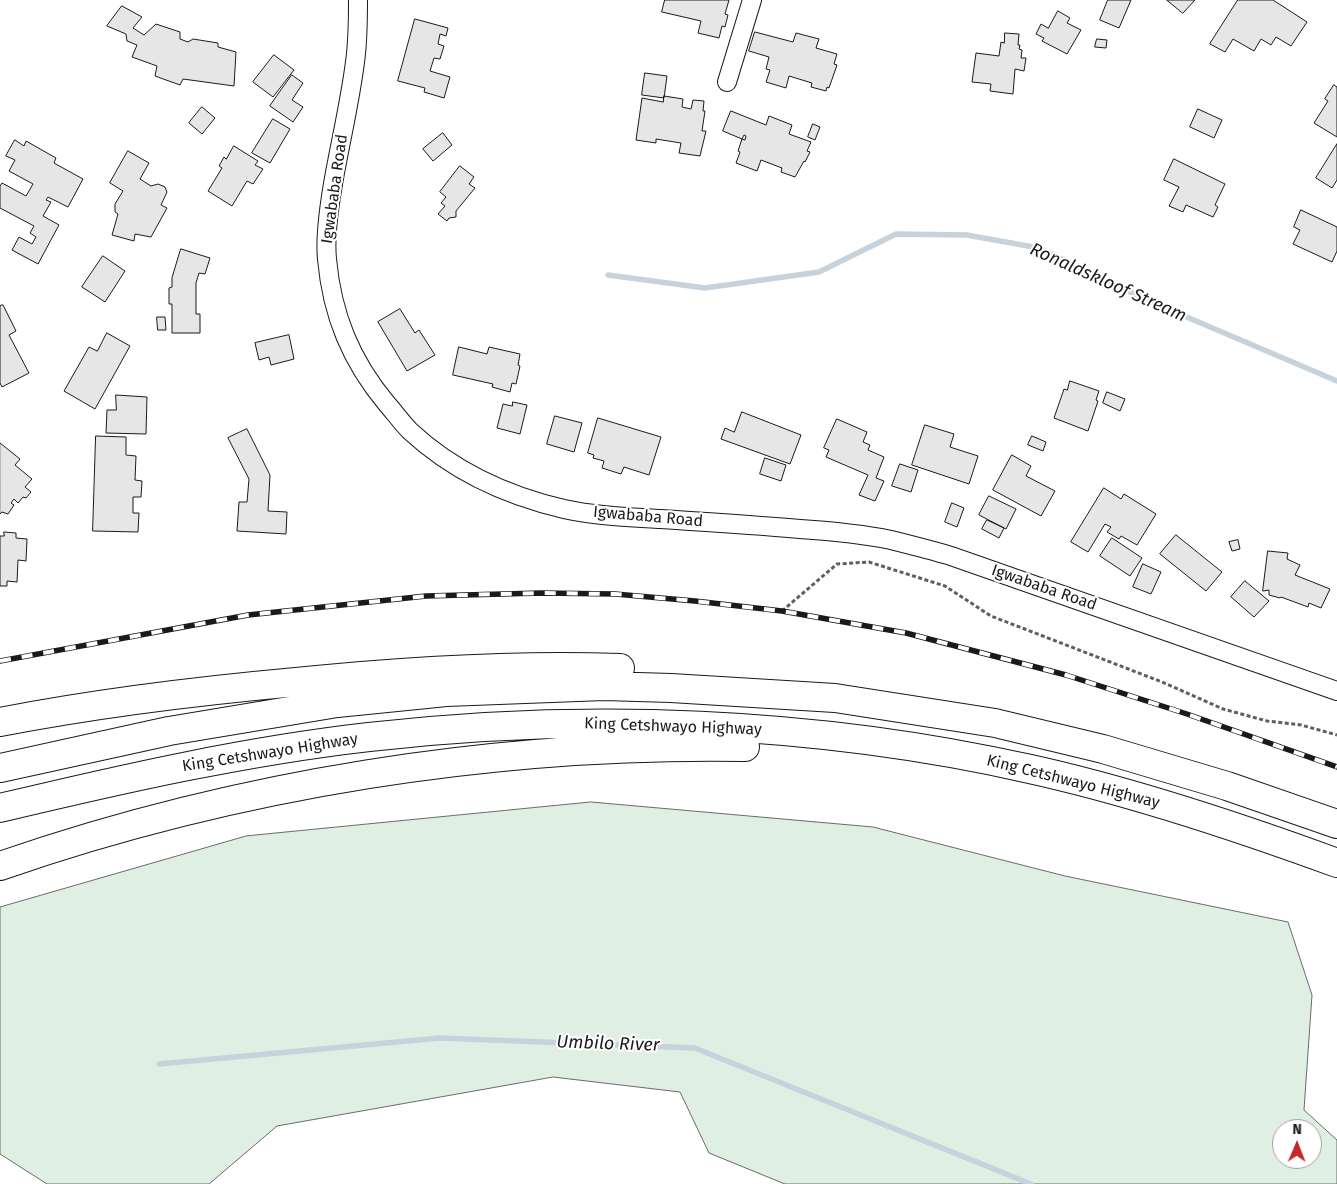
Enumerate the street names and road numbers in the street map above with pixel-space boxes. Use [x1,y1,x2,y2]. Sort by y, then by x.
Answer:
street label: Igwababa Road [318,133,352,245]
street label: Igwababa Road [592,503,704,531]
street label: Igwababa Road [989,561,1099,615]
street label: King Cetshwayo Highway [584,714,762,740]
street label: King Cetshwayo Highway [181,730,359,776]
street label: King Cetshwayo Highway [984,751,1162,813]

